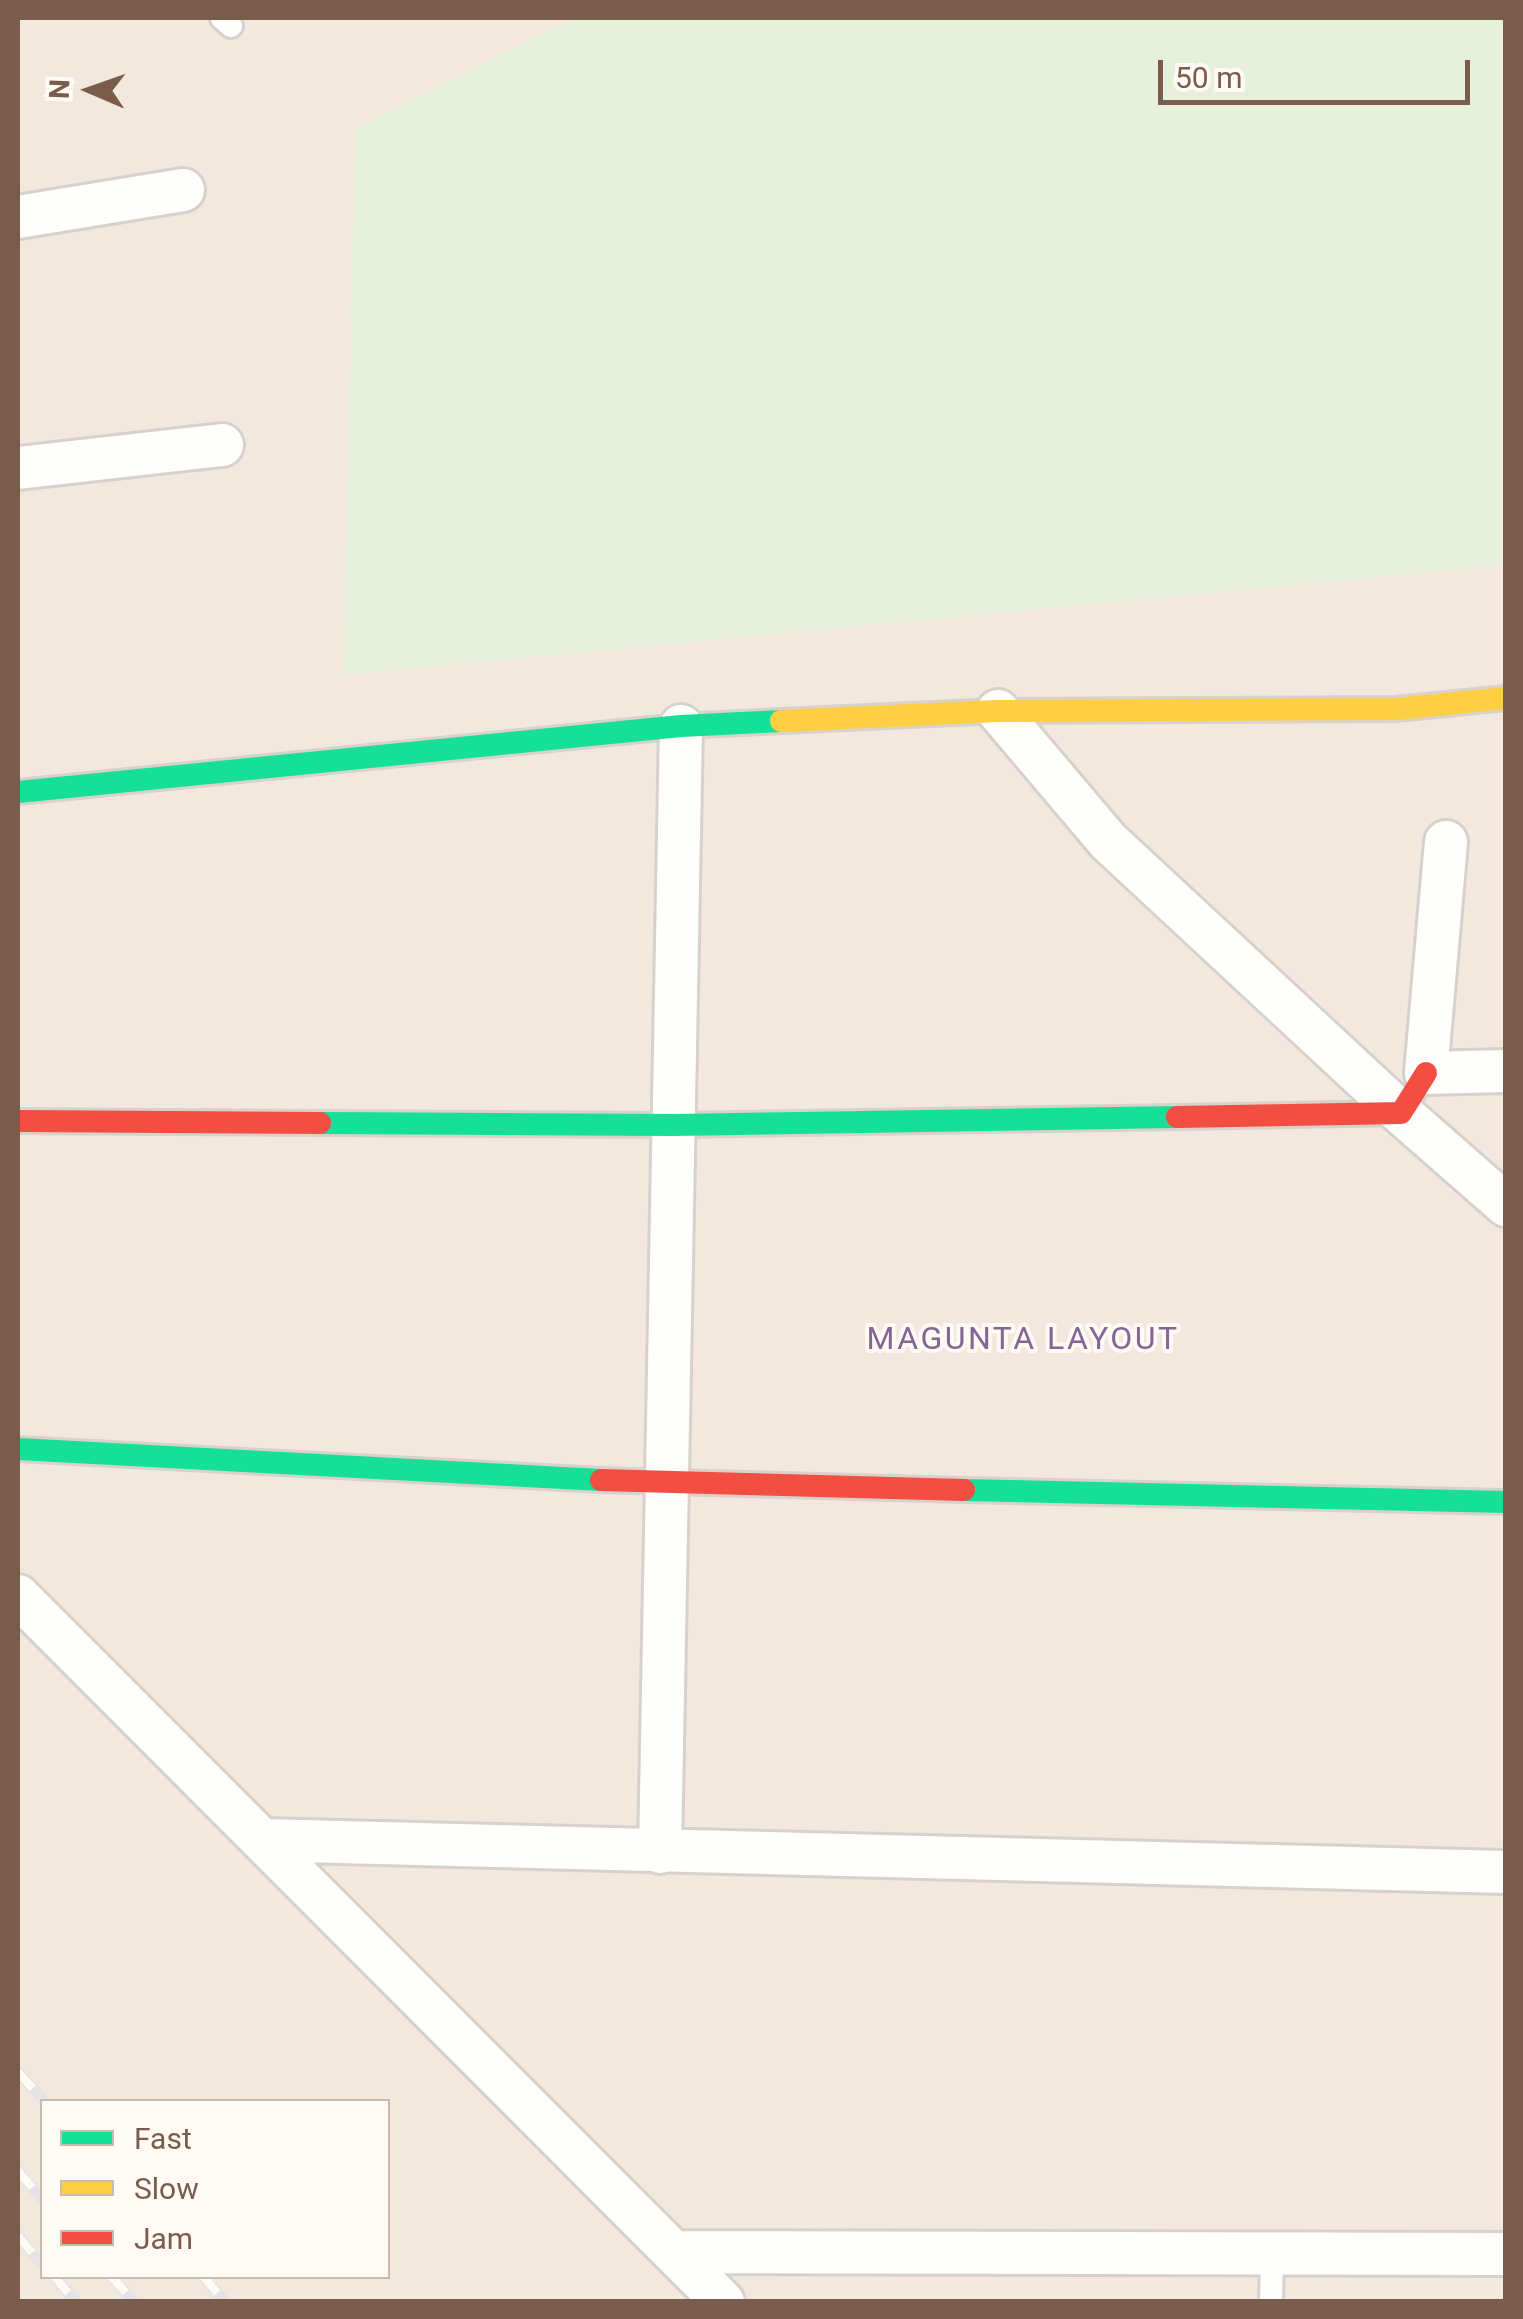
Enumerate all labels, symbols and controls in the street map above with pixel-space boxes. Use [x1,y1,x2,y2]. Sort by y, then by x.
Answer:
north arrow [40,40,140,140]
scale bar [1163,40,1476,102]
text: 50 m [1175,60,1242,95]
text: N [43,78,76,99]
district label: MAGUNTA LAYOUT [866,1322,1180,1360]
legend [40,2099,390,2279]
text: Fast [134,2121,192,2156]
text: Slow [134,2171,199,2206]
text: Jam [134,2221,193,2256]

